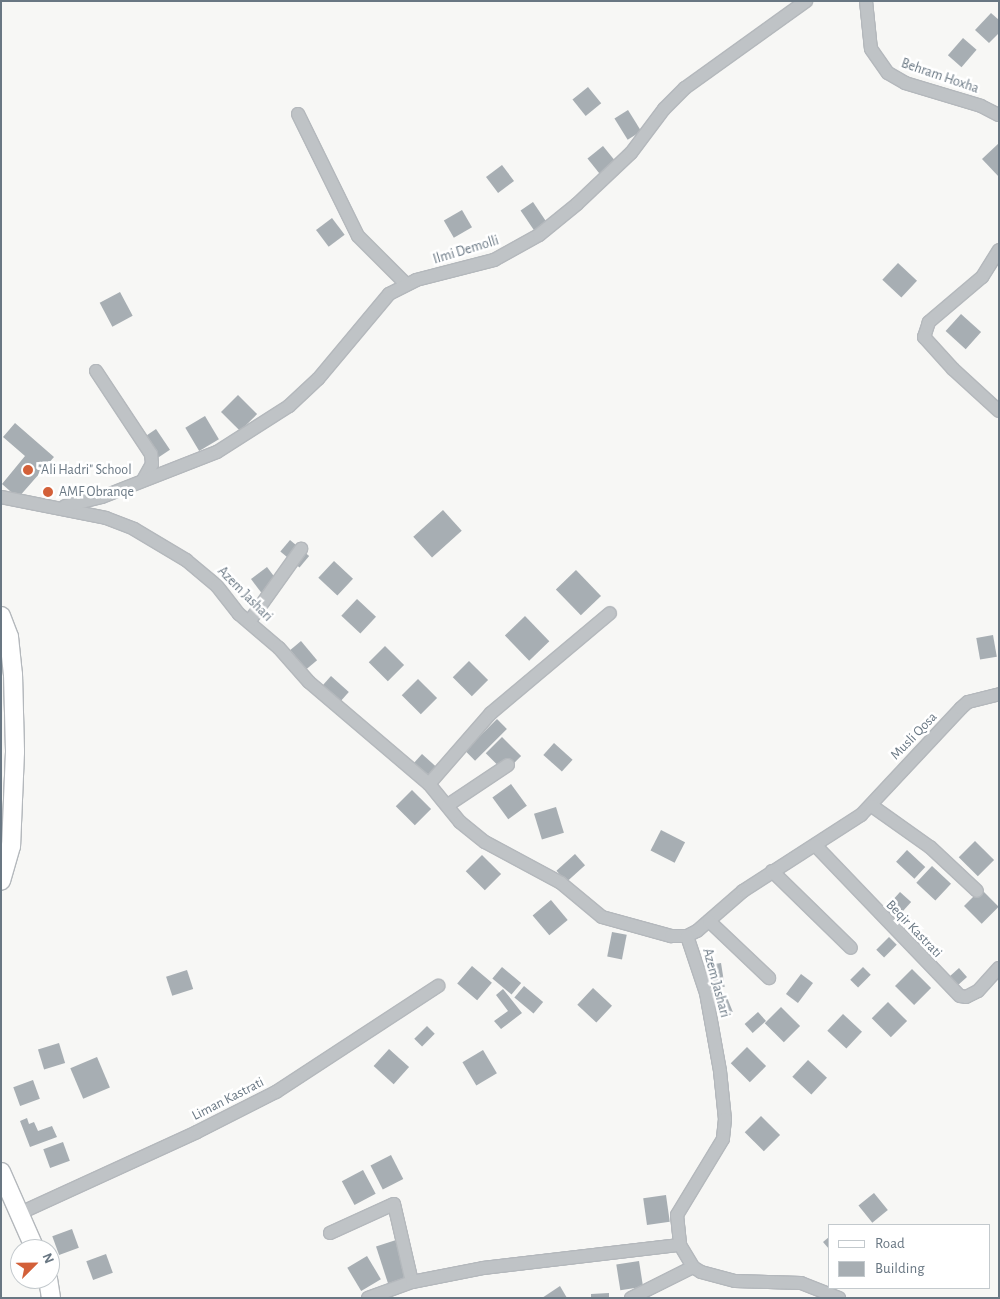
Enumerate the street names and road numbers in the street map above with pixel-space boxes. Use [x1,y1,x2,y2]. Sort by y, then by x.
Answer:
street label: Behram Hoxha [899,55,981,97]
street label: Ilmi Demolli [431,232,501,268]
street label: Azem Jashari [214,563,276,625]
street label: Musli Qosa [887,709,941,763]
street label: Beqir Kastrati [882,897,946,961]
street label: Azem Jashari [699,947,733,1019]
street label: Liman Kastrati [189,1074,267,1124]

